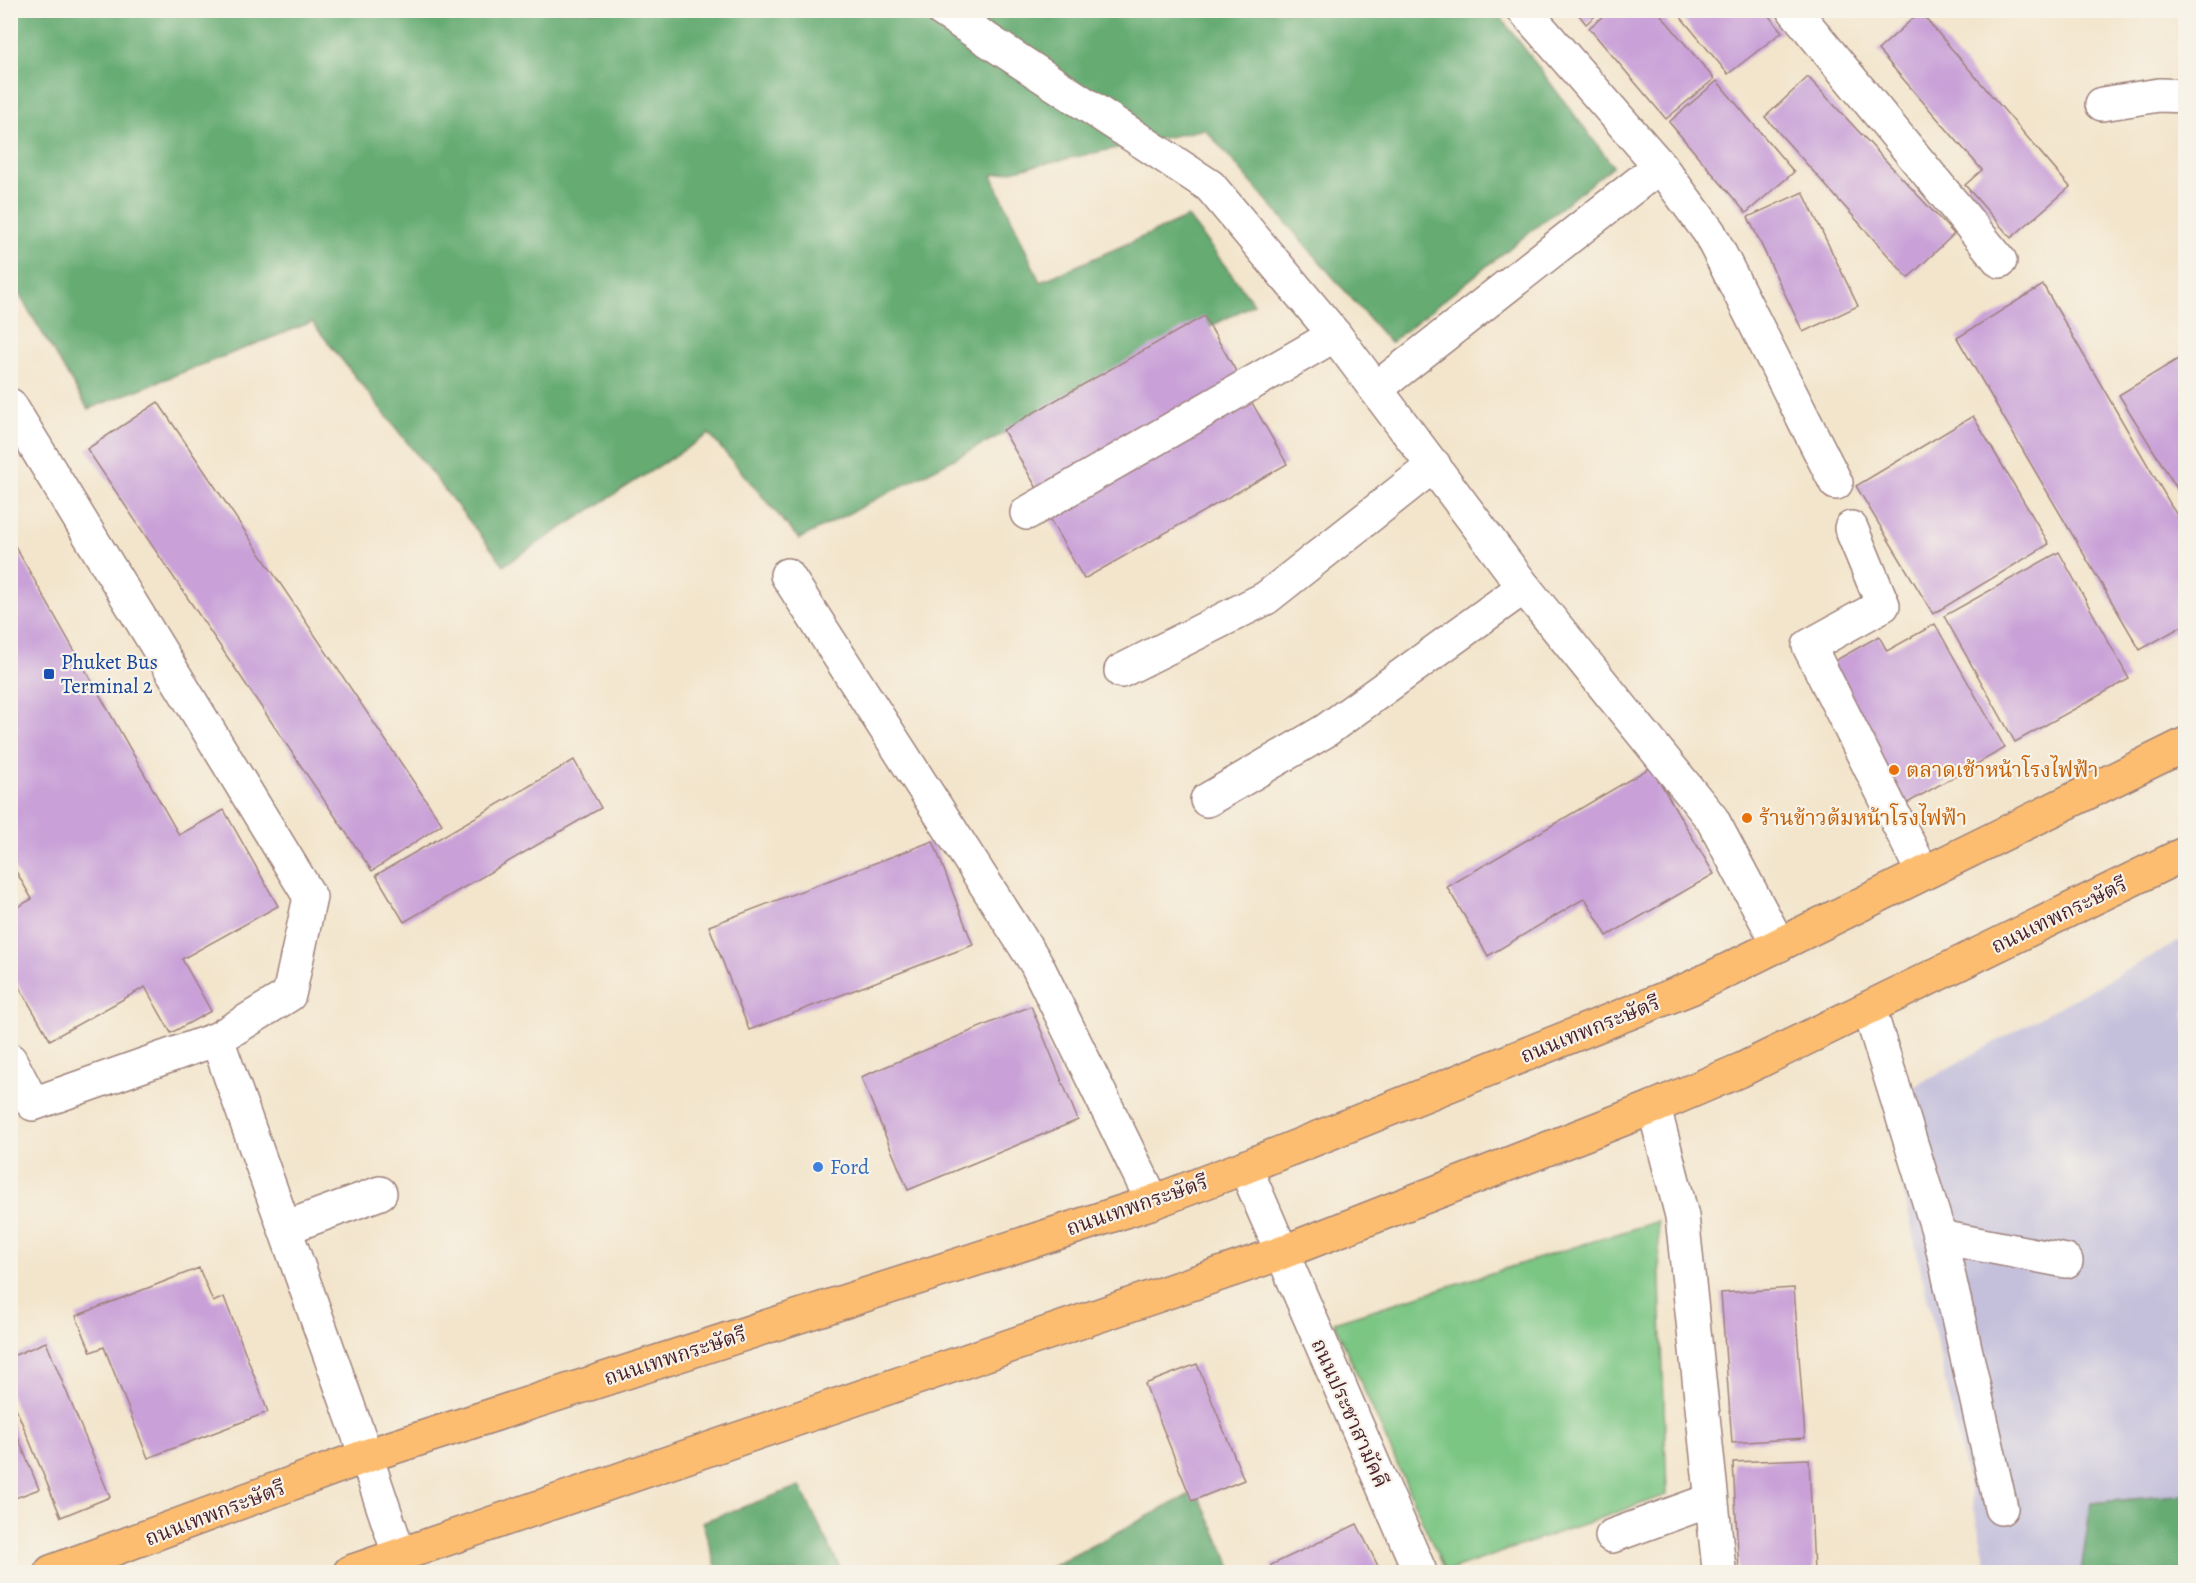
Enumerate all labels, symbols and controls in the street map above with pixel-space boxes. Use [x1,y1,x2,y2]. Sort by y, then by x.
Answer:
place label: Phuket Bus Terminal 2 [61,648,158,700]
marker: Phuket Bus Terminal 2 [42,667,56,681]
place label: ตลาดเช้าหน้าโรงไฟฟ้า [1906,755,2099,784]
marker: ตลาดเช้าหน้าโรงไฟฟ้า [1887,763,1901,777]
place label: ร้านข้าวต้มหน้าโรงไฟฟ้า [1759,803,1967,832]
marker: ร้านข้าวต้มหน้าโรงไฟฟ้า [1740,811,1754,825]
street label: ถนนเทพกระษัตรี [1986,870,2132,960]
street label: ถนนเทพกระษัตรี [1516,988,1664,1070]
place label: Ford [830,1153,870,1181]
marker: Ford [811,1160,825,1174]
street label: ถนนเทพกระษัตรี [1062,1168,1212,1242]
street label: ถนนเทพกระษัตรี [600,1320,750,1392]
street label: ถนนประชาสามัคคี [1305,1334,1395,1492]
street label: ถนนเทพกระษัตรี [141,1473,289,1553]

